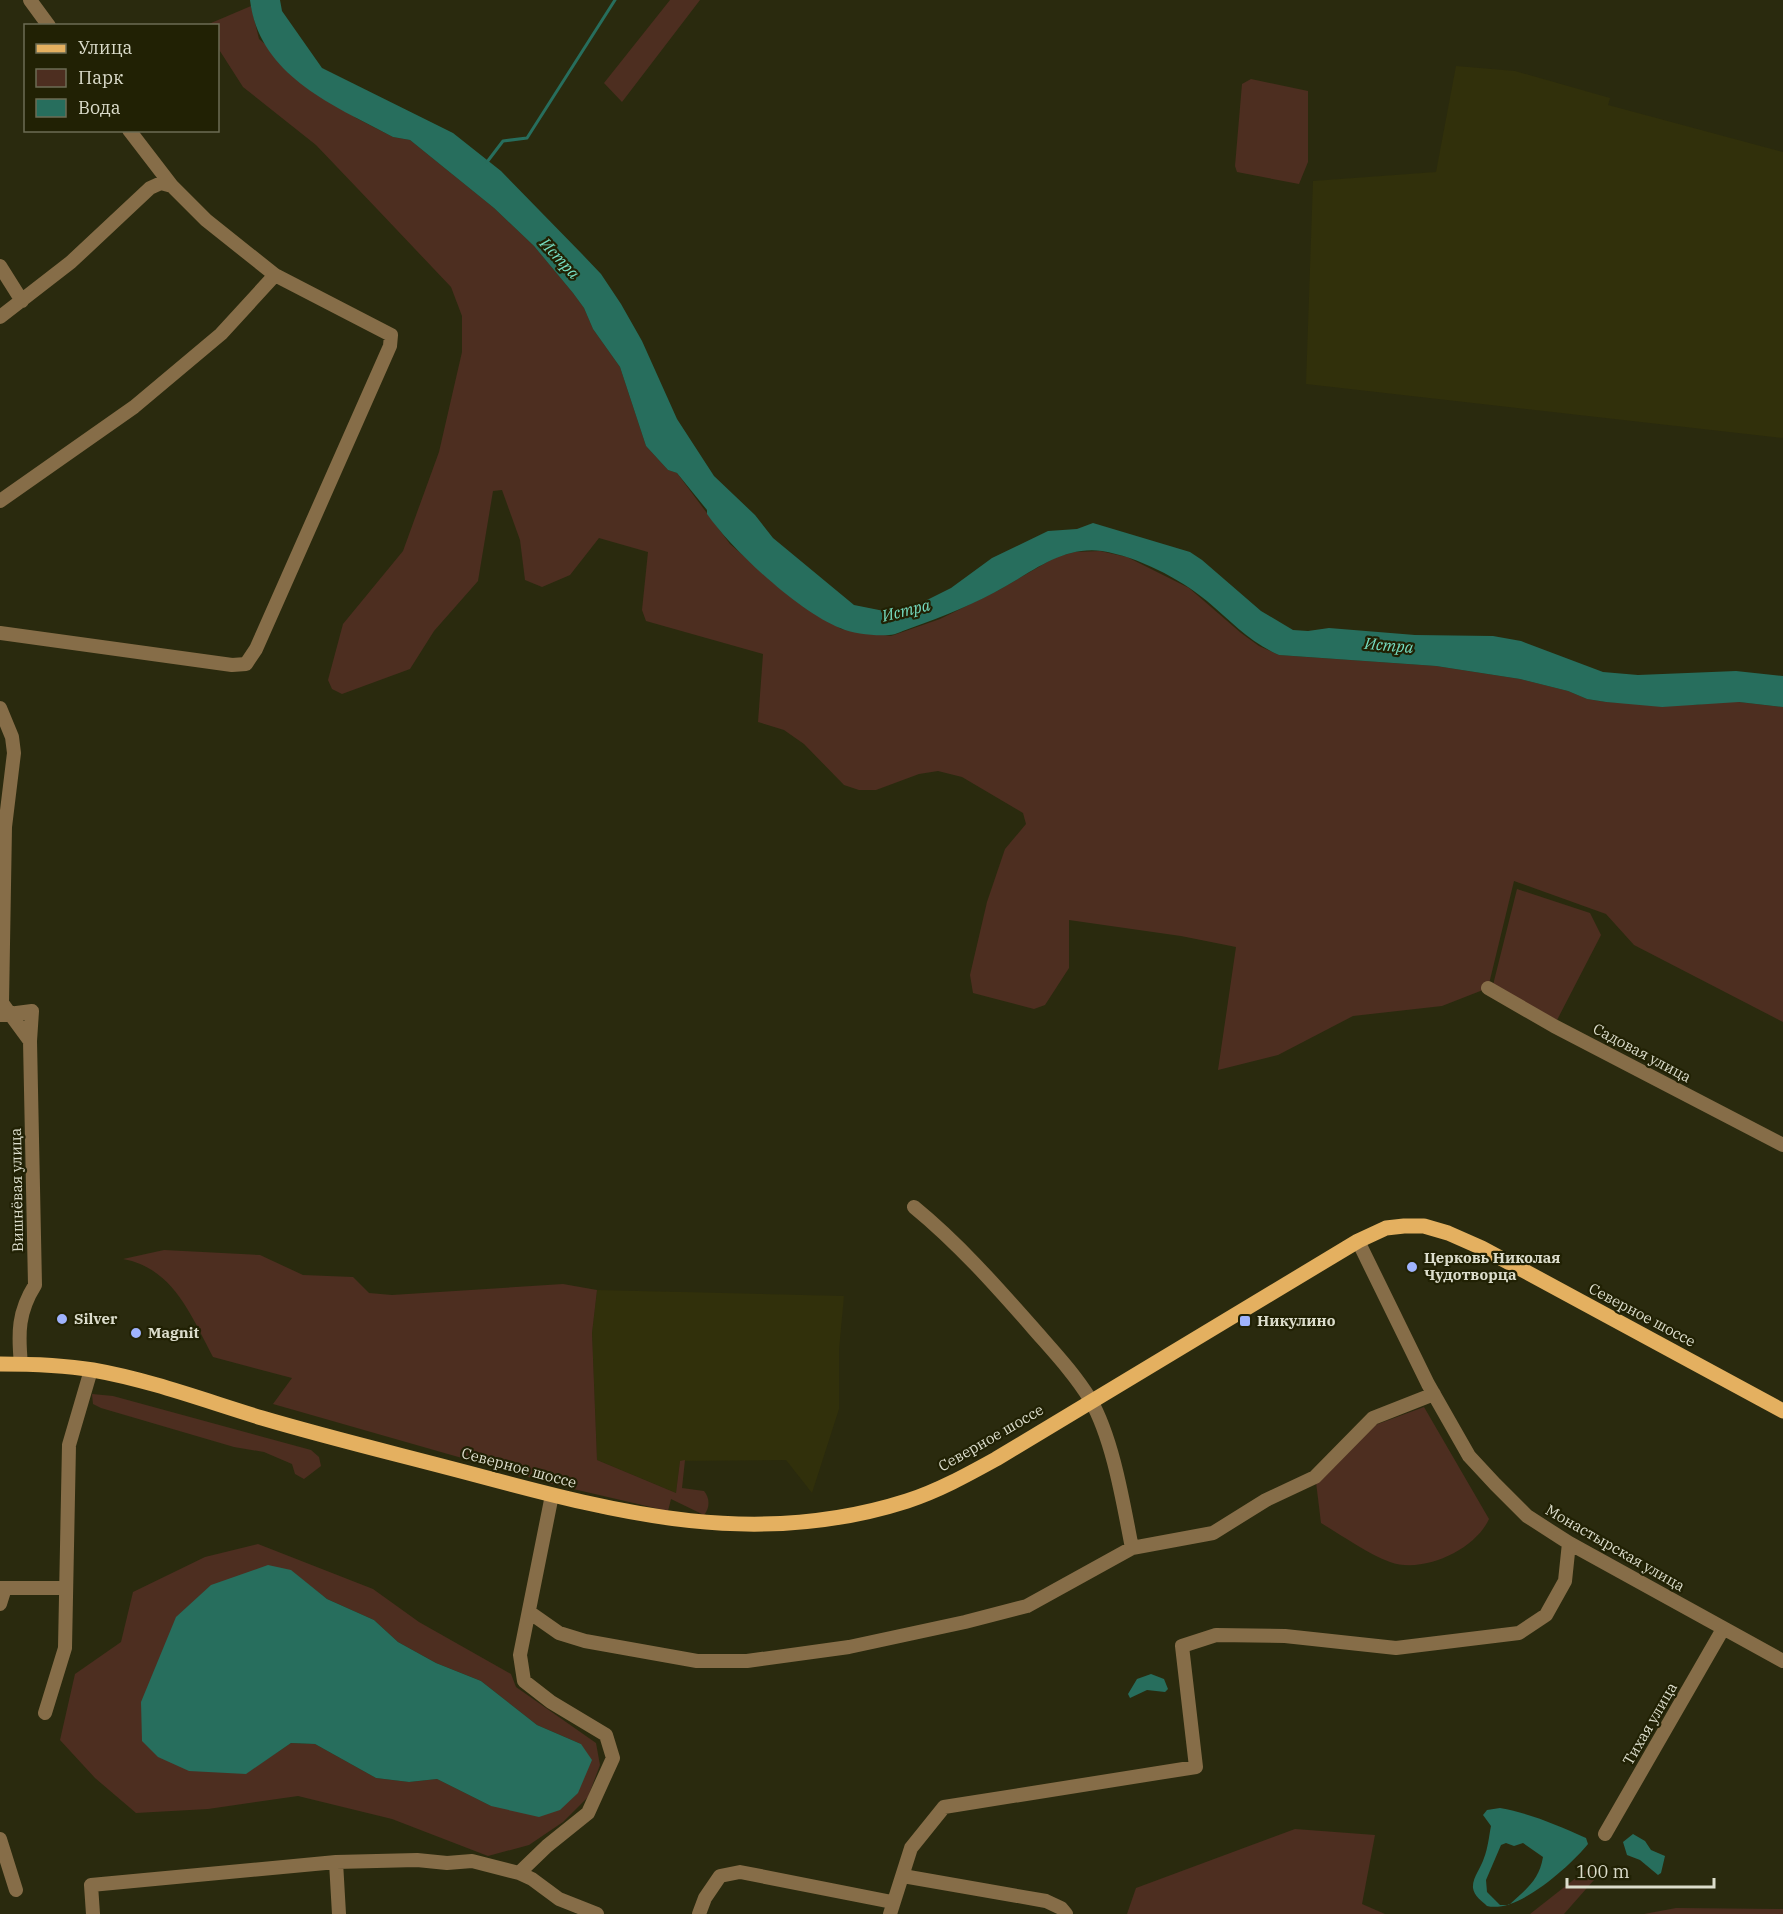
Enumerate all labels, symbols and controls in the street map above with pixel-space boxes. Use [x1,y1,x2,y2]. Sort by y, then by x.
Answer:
legend [24,24,219,132]
text: Улица [78,36,133,59]
text: Парк [78,66,124,89]
text: Вода [78,96,121,119]
water label: Истра [535,232,584,283]
water label: Истра [879,594,933,626]
water label: Истра [1363,633,1415,657]
street label: Садовая улица [1590,1019,1695,1086]
street label: Вишнёвая улица [6,1128,27,1252]
place label: Церковь Николая Чудотворца [1424,1248,1561,1284]
marker: Церковь Николая Чудотворца [1405,1260,1419,1274]
street label: Северное шоссе [1586,1278,1699,1351]
place label: Silver [74,1309,118,1328]
place label: Никулино [1257,1311,1336,1330]
marker: Silver [55,1312,69,1326]
marker: Никулино [1238,1314,1252,1328]
place label: Magnit [148,1323,200,1342]
marker: Magnit [129,1326,143,1340]
street label: Северное шоссе [935,1400,1047,1475]
street label: Северное шоссе [460,1443,579,1492]
street label: Монастырская улица [1542,1500,1688,1595]
street label: Тихая улица [1618,1679,1681,1769]
scale bar [1567,1851,1714,1889]
text: 100 m [1576,1860,1630,1883]

